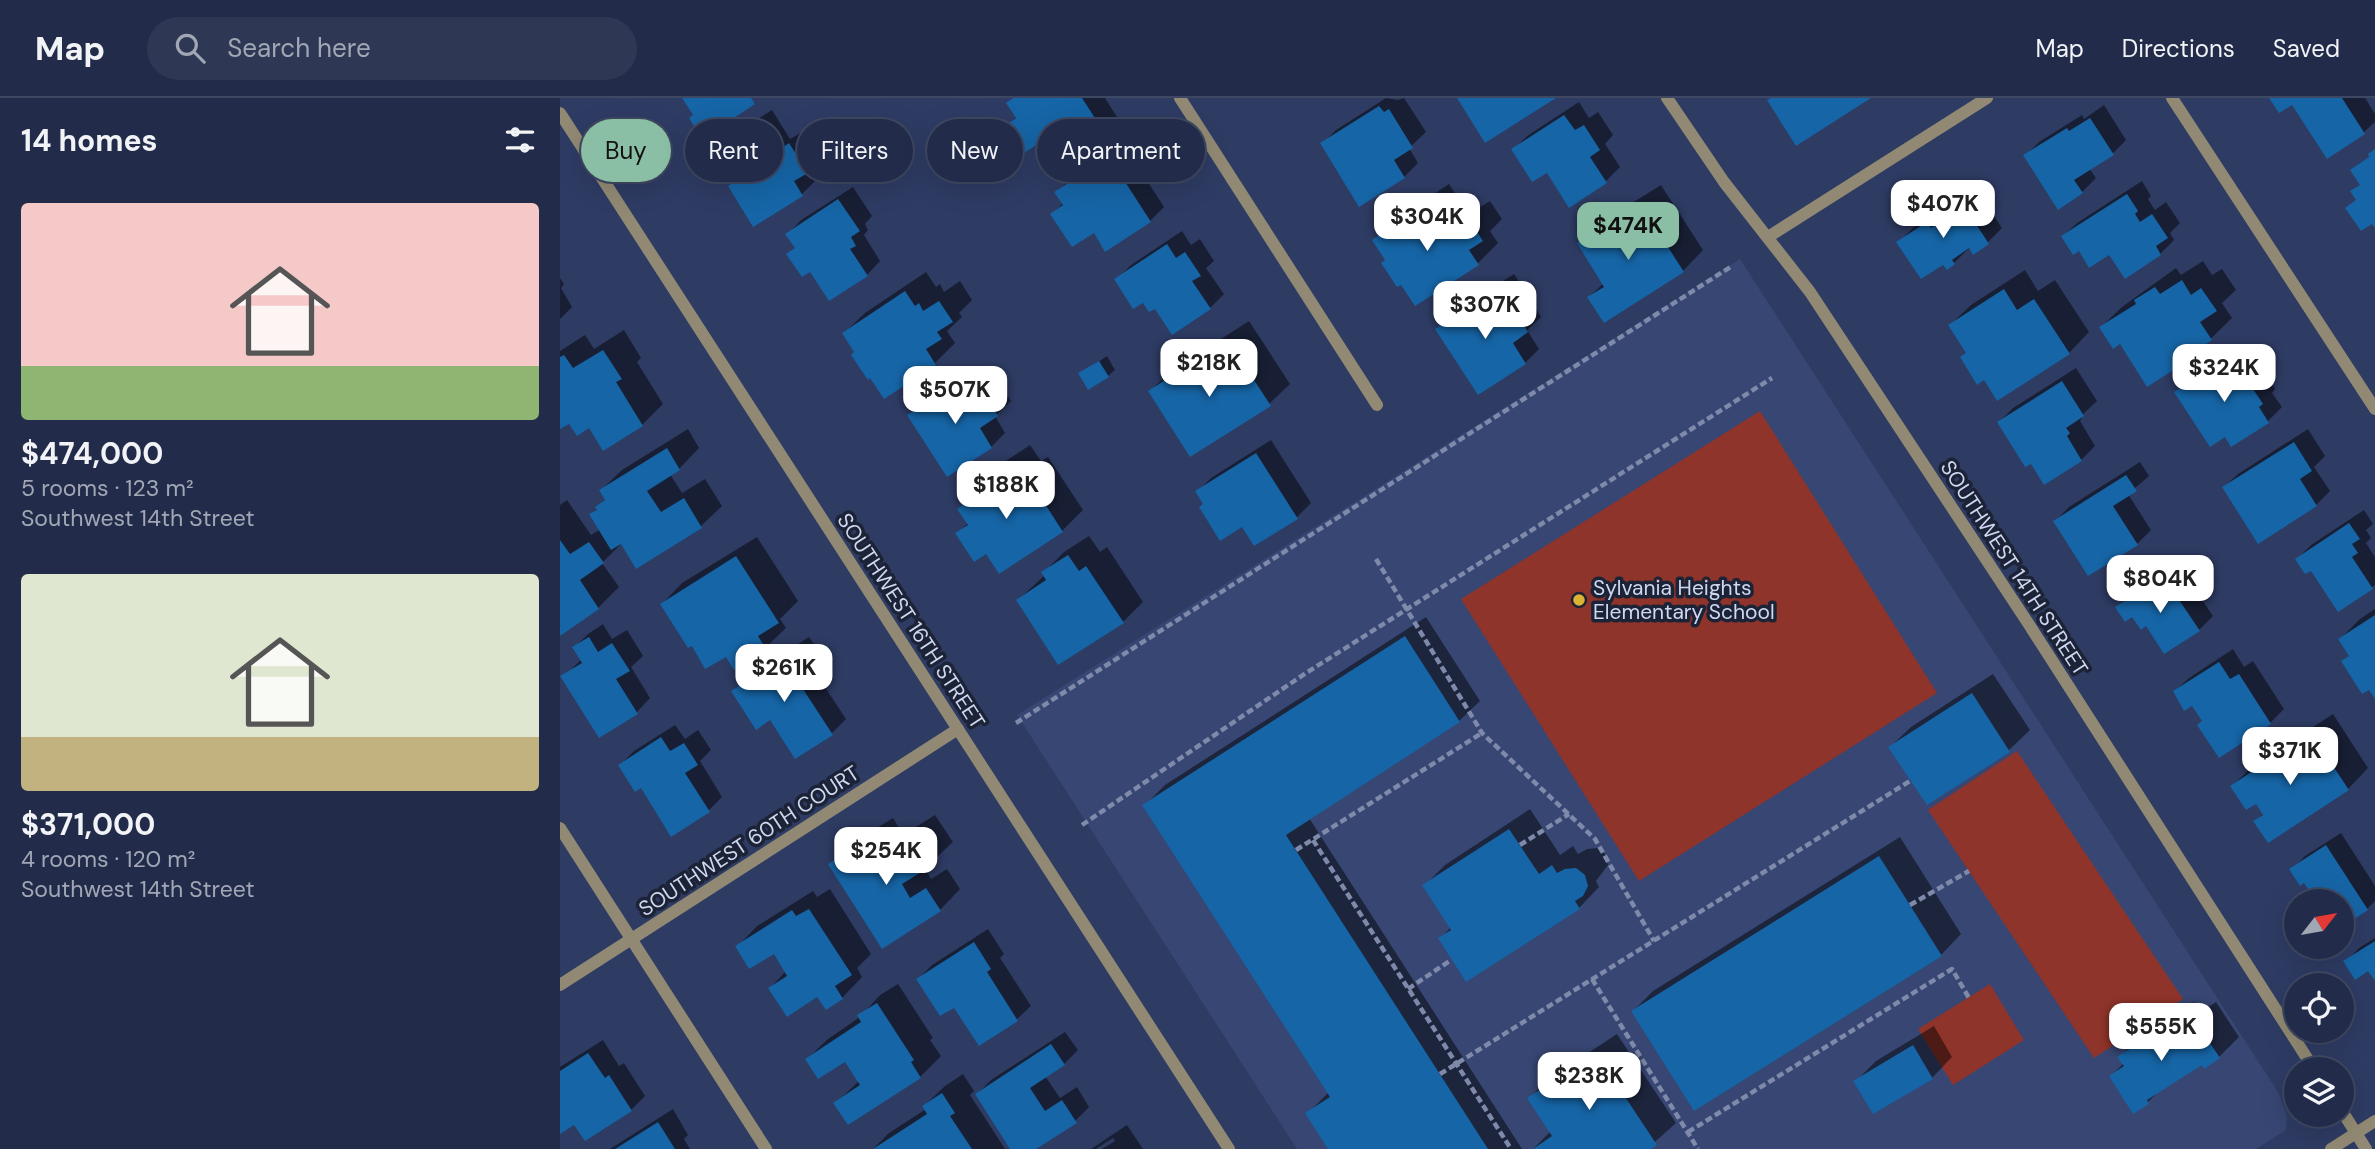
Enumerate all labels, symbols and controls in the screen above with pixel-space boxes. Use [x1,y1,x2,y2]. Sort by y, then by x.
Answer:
search box [147,17,637,80]
text: Map [35,27,105,70]
icon: search [171,29,209,67]
text: Search here [227,31,371,65]
text: Map [2036,33,2084,64]
text: Directions [2122,33,2235,64]
text: Saved [2273,33,2340,64]
chip: Buy [581,119,671,182]
chip: Rent [685,119,783,182]
chip: Filters [797,119,913,182]
chip: New [927,119,1023,182]
chip: Apartment [1037,119,1205,182]
text: 14 homes [21,121,158,160]
icon: filters [501,121,539,159]
pin: $407K [1894,180,1992,240]
text: $407K [1907,188,1979,218]
pin: $304K [1378,194,1476,253]
text: $304K [1390,201,1464,231]
pin: $474K [1579,202,1677,262]
text: $474K [1593,210,1663,240]
icon: home [217,248,343,374]
pin: $307K [1436,282,1534,341]
text: $307K [1449,289,1521,319]
pin: $218K [1160,340,1258,399]
pin: $324K [2175,344,2273,404]
text: $218K [1176,347,1242,377]
text: $324K [2189,352,2259,382]
pin: $507K [906,366,1004,426]
text: $507K [919,374,991,404]
text: $474,000 [21,434,163,473]
street label: SOUTHWEST 14TH STREET [1934,455,2094,681]
pin: $188K [957,462,1055,521]
text: $188K [973,469,1039,499]
text: 5 rooms · 123 m² [21,473,194,503]
text: Southwest 14th Street [21,503,254,533]
street label: SOUTHWEST 16TH STREET [831,508,991,734]
pin: $804K [2111,556,2209,615]
text: $804K [2123,563,2197,593]
place label: Sylvania Heights Elementary School [1593,574,1775,626]
marker: Sylvania Heights Elementary School [1571,592,1587,608]
icon: home [217,619,343,745]
pin: $261K [735,644,833,704]
text: $261K [751,652,817,682]
pin: $371K [2241,728,2339,787]
text: $371K [2258,735,2322,765]
street label: SOUTHWEST 60TH COURT [633,759,865,923]
text: $371,000 [21,805,155,844]
pin: $254K [837,828,935,887]
text: $254K [850,835,922,865]
text: 4 rooms · 120 m² [21,844,195,874]
text: Southwest 14th Street [21,874,254,904]
north arrow [2284,889,2354,959]
map controls [2284,889,2354,1127]
button: locate [2284,973,2354,1043]
pin: $555K [2112,1004,2210,1063]
text: $555K [2125,1011,2197,1041]
pin: $238K [1540,1052,1638,1112]
button: layers [2284,1057,2354,1127]
text: $238K [1554,1060,1624,1090]

